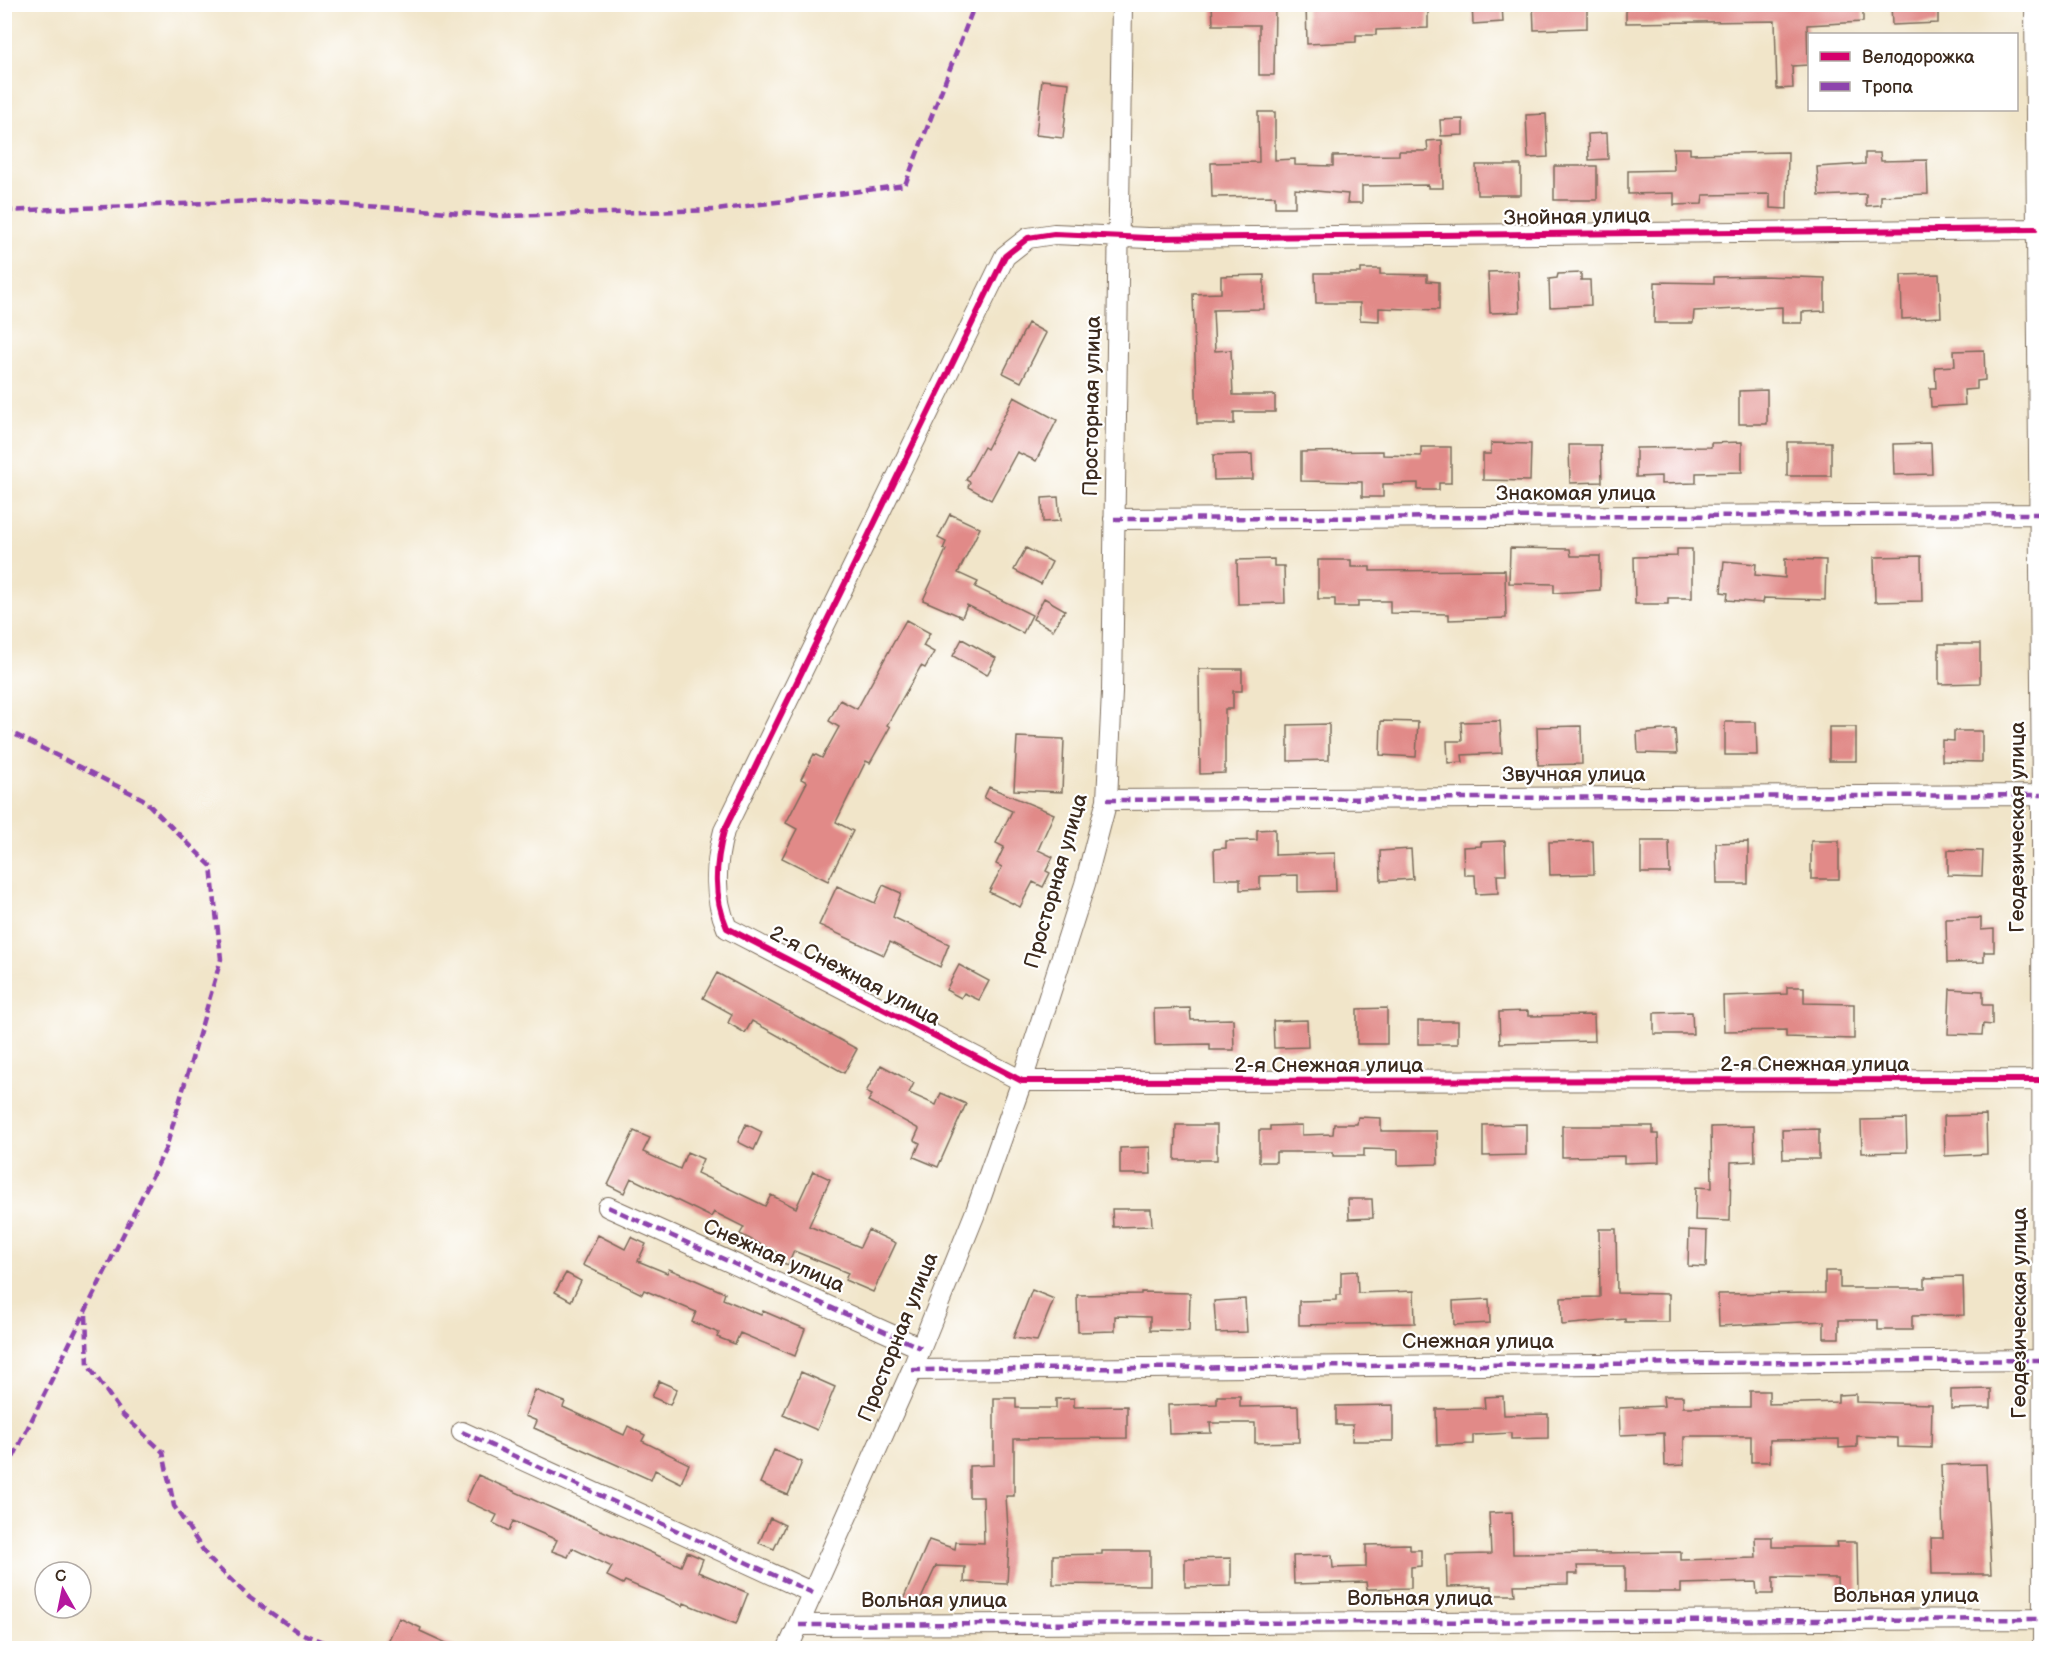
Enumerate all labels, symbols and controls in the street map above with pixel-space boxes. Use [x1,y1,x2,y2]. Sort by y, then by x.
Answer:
legend [1808,33,2018,111]
text: Велодорожка [1862,47,1975,68]
text: Тропа [1862,77,1913,98]
street label: Знойная улица [1503,203,1651,231]
street label: Просторная улица [1078,315,1106,497]
street label: Знакомая улица [1496,481,1657,506]
street label: Геодезическая улица [2005,721,2030,933]
street label: Звучная улица [1502,762,1646,787]
street label: Просторная улица [1019,790,1093,971]
street label: 2-я Снежная улица [765,920,945,1032]
street label: 2-я Снежная улица [1720,1052,1910,1077]
street label: 2-я Снежная улица [1234,1053,1424,1078]
street label: Геодезическая улица [2007,1207,2032,1419]
street label: Снежная улица [699,1214,849,1299]
street label: Просторная улица [853,1248,944,1425]
street label: Снежная улица [1402,1329,1555,1354]
north arrow [33,1560,93,1620]
text: С [54,1566,68,1587]
street label: Вольная улица [1833,1583,1980,1608]
street label: Вольная улица [1347,1586,1494,1611]
street label: Вольная улица [861,1588,1008,1613]

